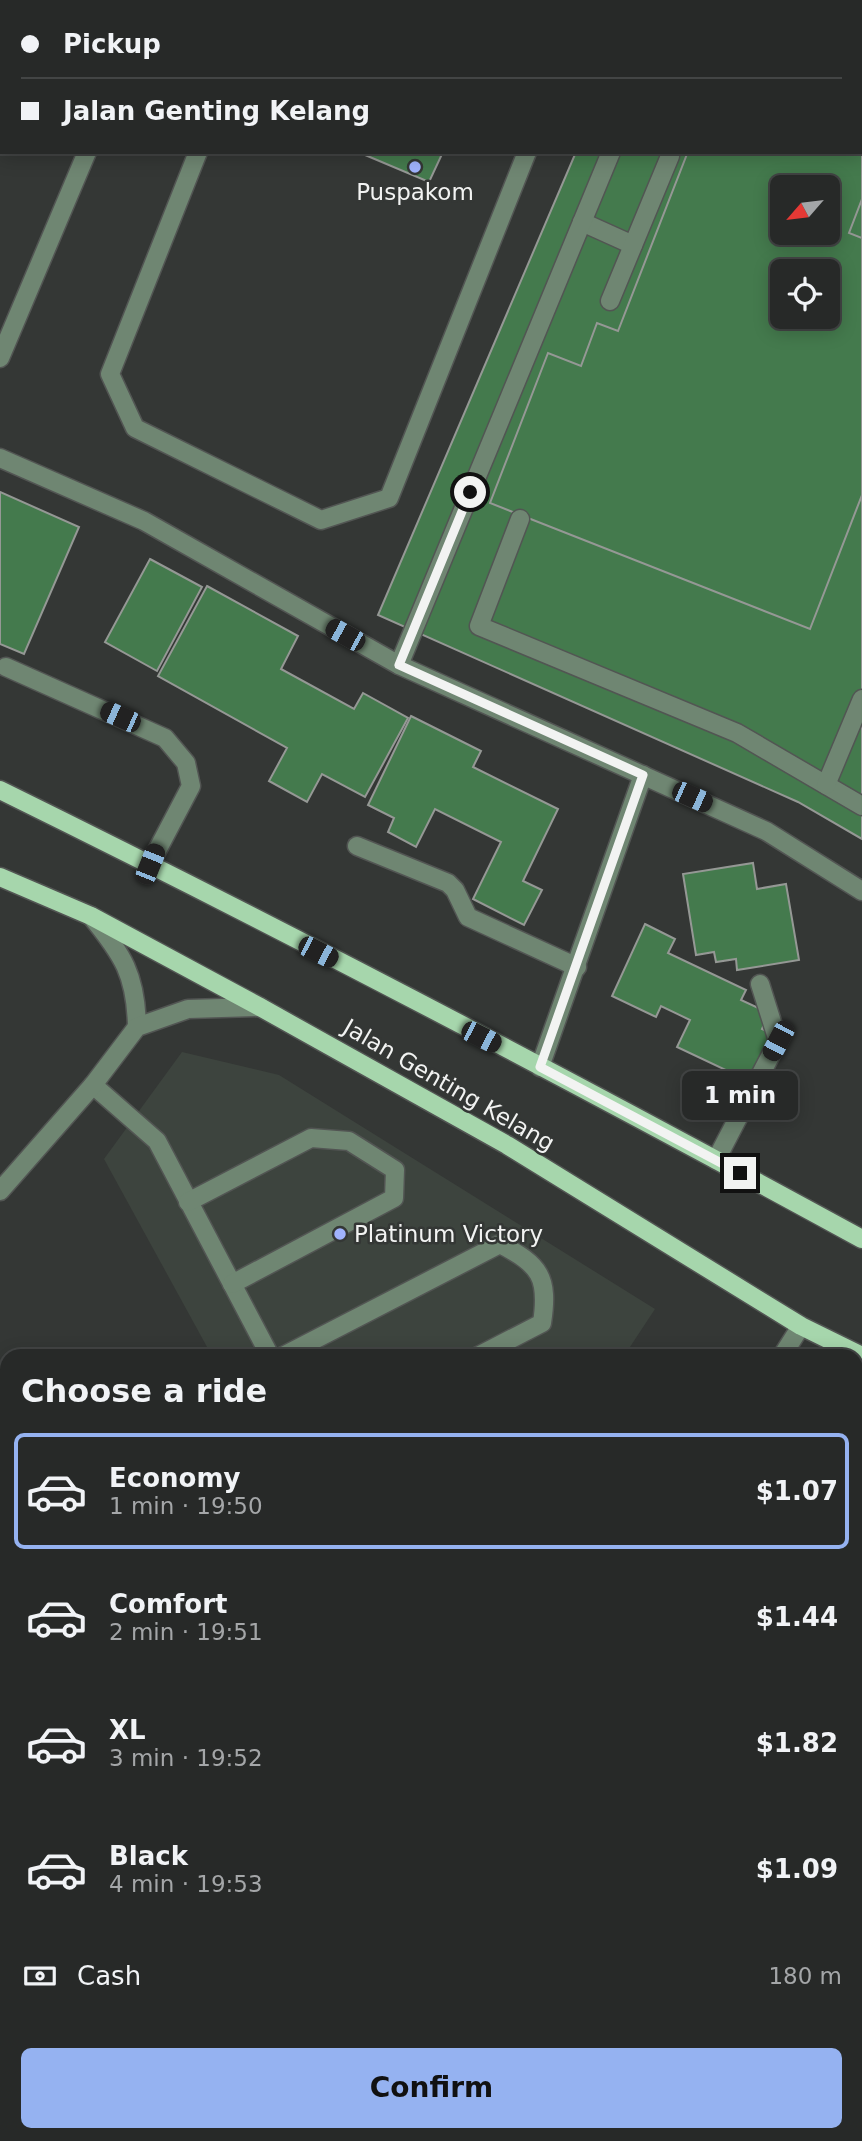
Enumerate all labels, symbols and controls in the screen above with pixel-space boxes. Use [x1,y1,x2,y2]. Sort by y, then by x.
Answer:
text: Pickup [63,29,161,59]
text: Jalan Genting Kelang [63,96,370,126]
marker: Puspakom [407,159,423,175]
north arrow [770,175,840,245]
map controls [770,175,840,329]
place label: Puspakom [356,179,474,205]
button: locate [770,259,840,329]
route start [454,476,486,508]
car [322,616,369,654]
car [97,699,144,735]
car [669,779,716,815]
car [133,841,168,887]
car [295,933,342,971]
street label: Jalan Genting Kelang [337,1013,559,1156]
car [458,1018,505,1056]
car [759,1018,798,1064]
callout: 1 min [682,1072,798,1120]
text: 1 min [704,1082,776,1108]
route end [724,1157,756,1189]
place label: Platinum Victory [354,1221,543,1247]
marker: Platinum Victory [332,1226,348,1242]
text: Choose a ride [21,1372,267,1410]
icon: car [25,1460,88,1523]
text: Economy [109,1463,240,1493]
text: $1.07 [756,1476,838,1506]
text: 1 min · 19:50 [109,1493,263,1519]
icon: car [25,1586,88,1649]
text: Comfort [109,1589,227,1619]
text: $1.44 [756,1602,838,1632]
text: 2 min · 19:51 [109,1619,263,1645]
icon: car [25,1712,88,1775]
text: XL [109,1715,146,1745]
text: $1.82 [756,1728,838,1758]
text: 3 min · 19:52 [109,1745,263,1771]
icon: car [25,1838,88,1901]
text: Black [109,1841,188,1871]
text: $1.09 [756,1854,838,1884]
text: 4 min · 19:53 [109,1871,263,1897]
icon: cash [21,1957,59,1995]
text: Cash [77,1961,141,1991]
text: 180 m [768,1963,842,1989]
button: Confirm [21,2048,842,2128]

